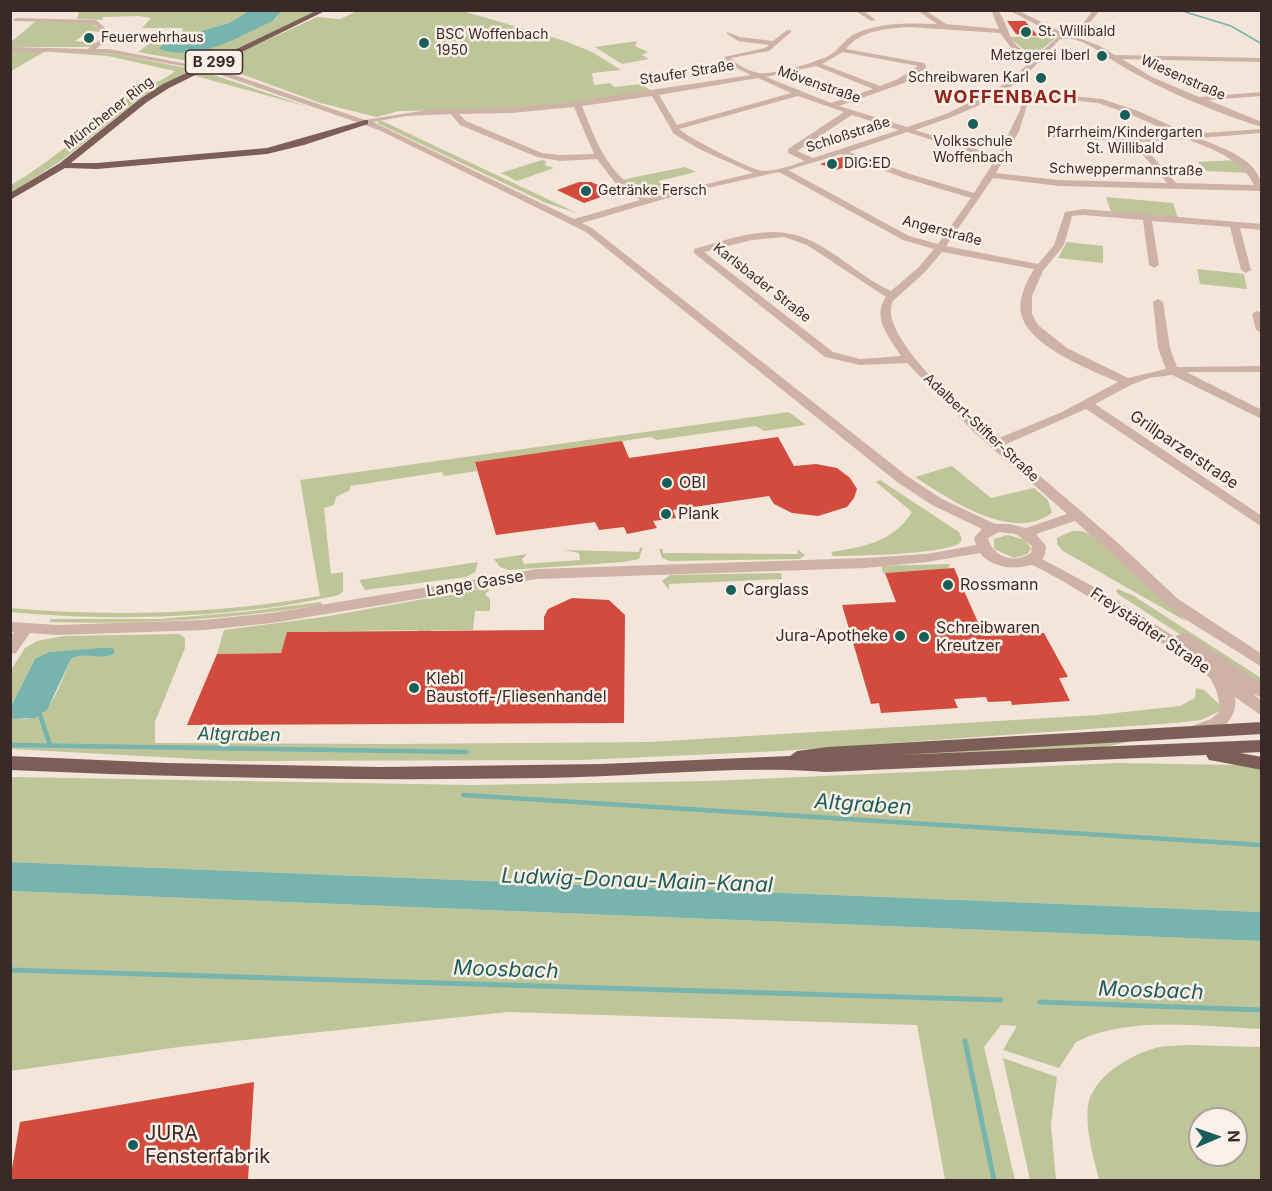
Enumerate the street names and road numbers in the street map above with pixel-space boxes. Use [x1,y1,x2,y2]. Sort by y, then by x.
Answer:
road number: B 299 [186,50,242,74]
street label: Wiesenstraße [1138,52,1228,104]
street label: Staufer Straße [639,57,735,89]
street label: Mövenstraße [775,63,863,107]
street label: Münchener Ring [61,73,157,153]
street label: Schloßstraße [804,113,892,157]
street label: Schweppermannstraße [1049,160,1203,180]
street label: Angerstraße [900,212,984,250]
street label: Karlsbader Straße [710,240,814,326]
street label: Adalbert-Stifter-Straße [920,370,1042,486]
street label: Grillparzerstraße [1126,407,1242,493]
street label: Lange Gasse [425,567,525,601]
street label: Freystädter Straße [1087,584,1213,678]

